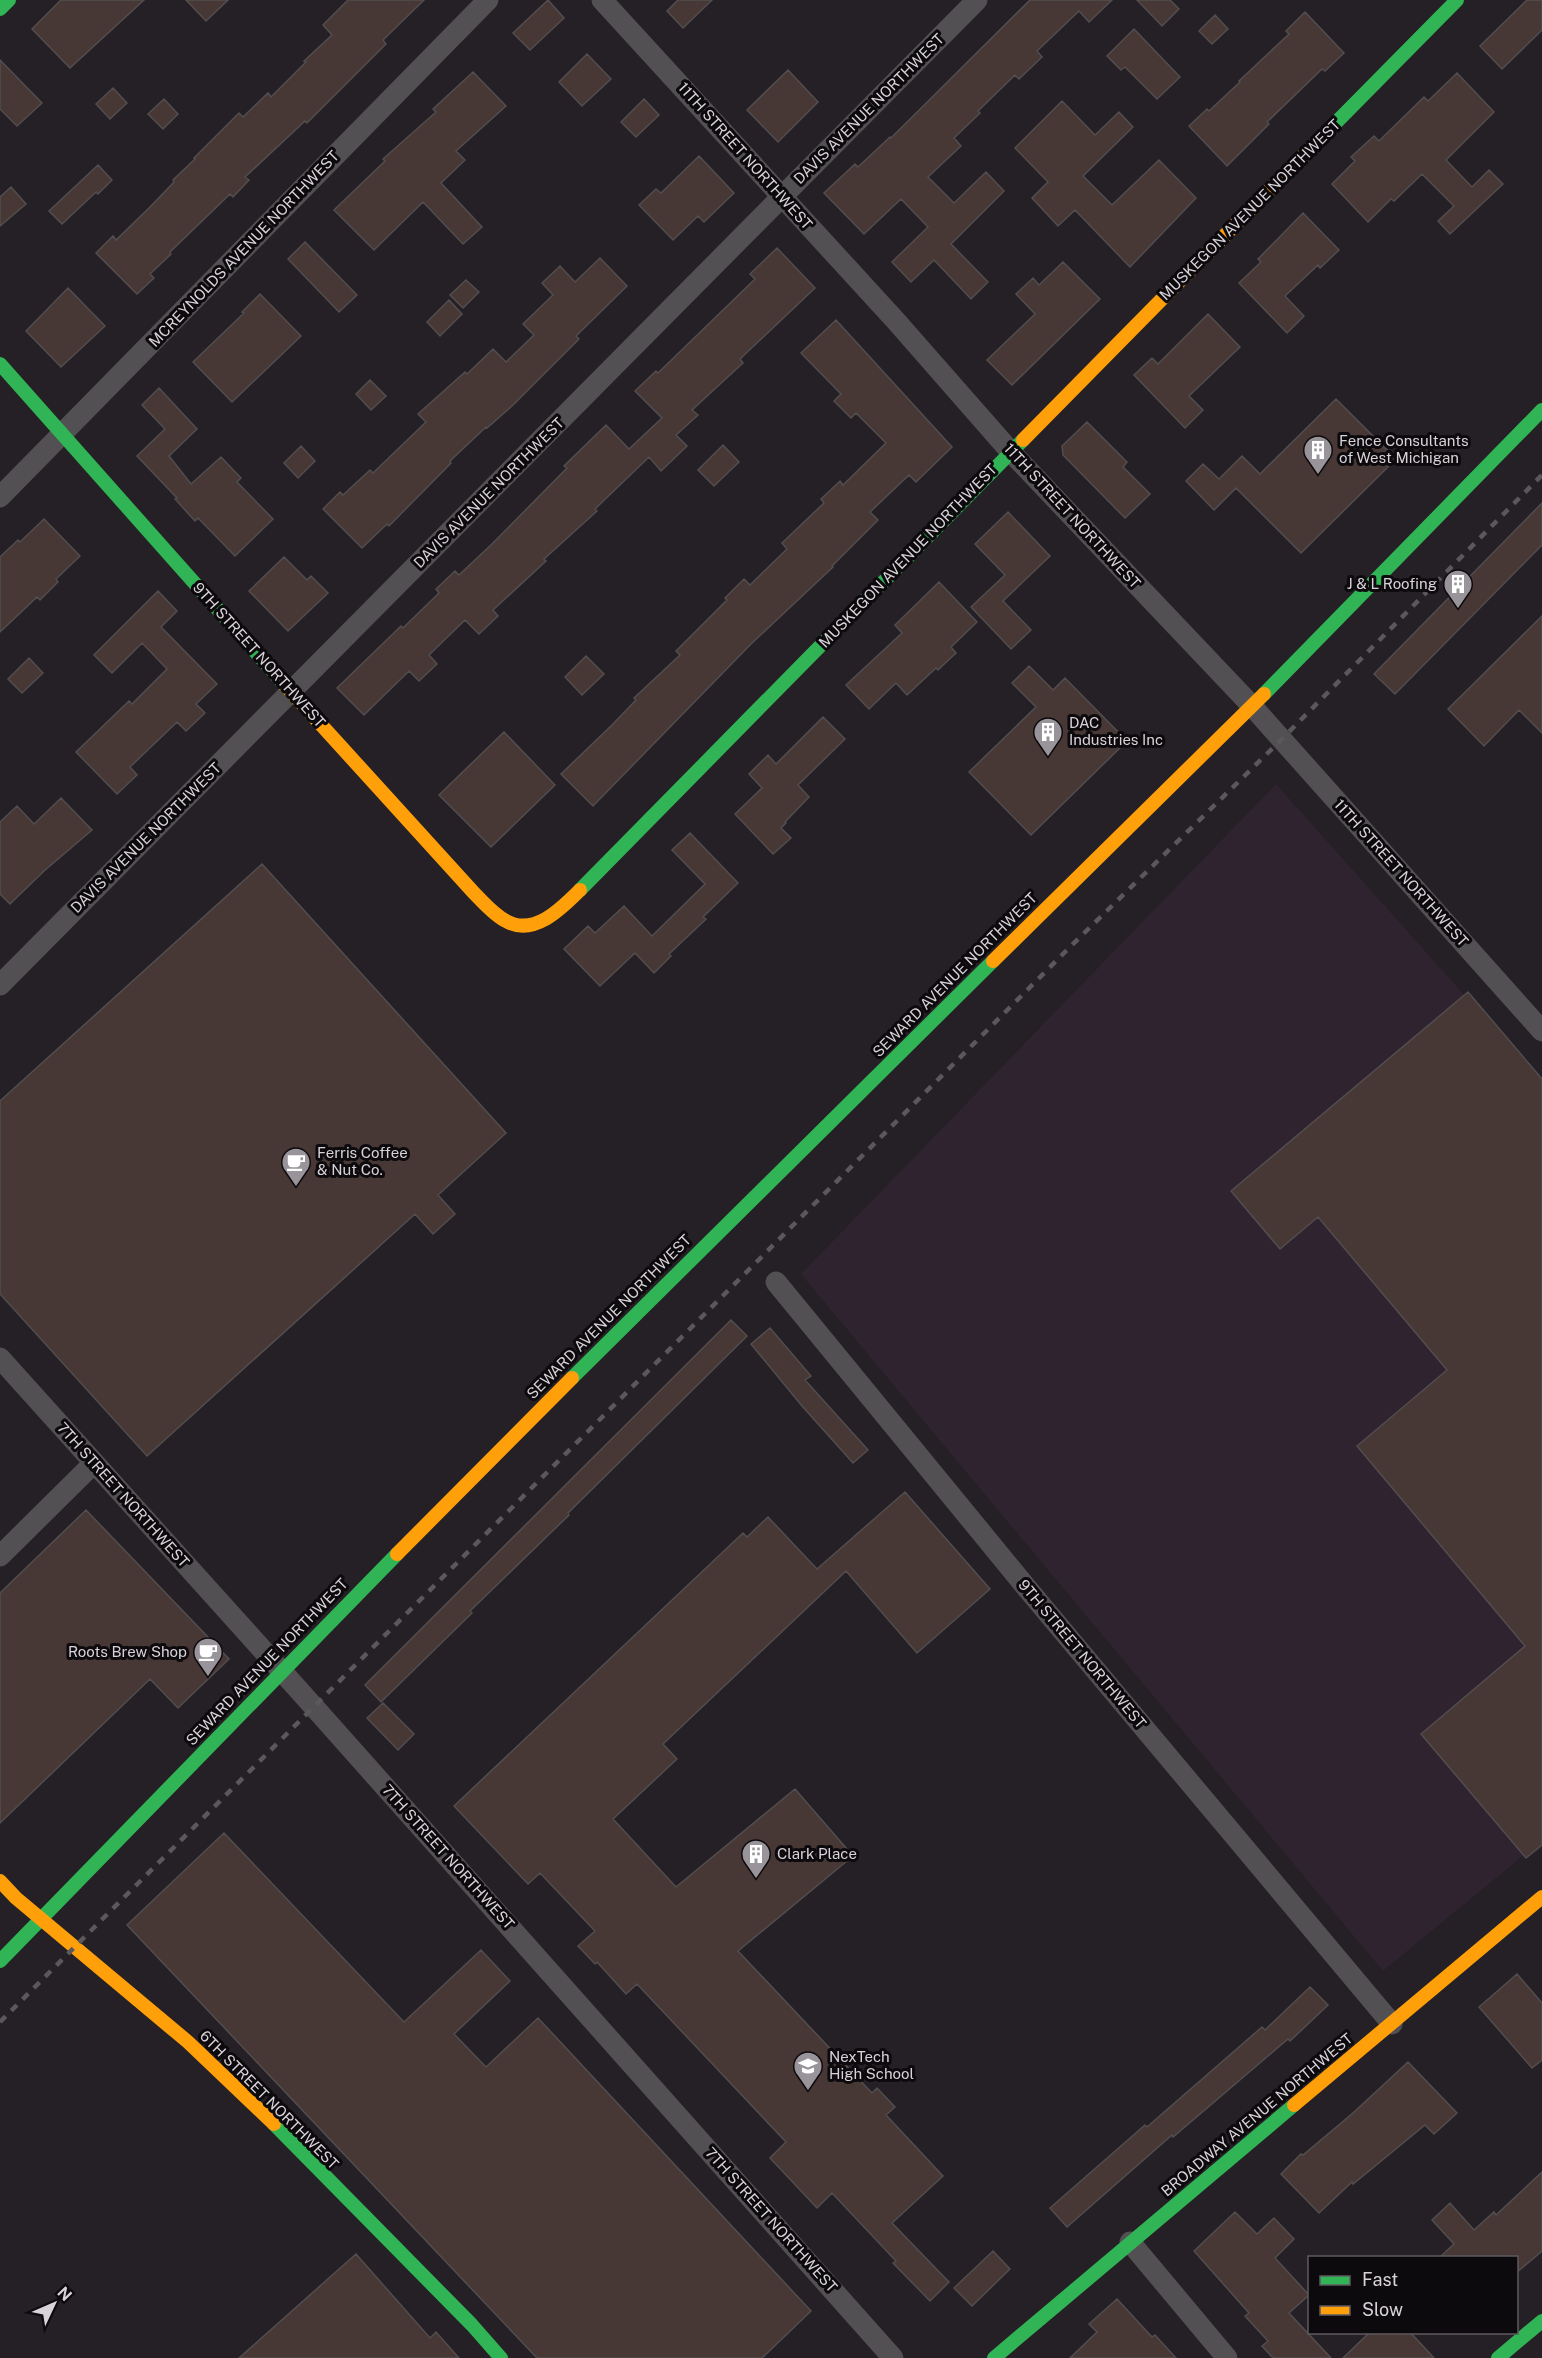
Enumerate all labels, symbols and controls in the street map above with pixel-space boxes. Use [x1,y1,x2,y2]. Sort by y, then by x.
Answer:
street label: DAVIS AVENUE NORTHWEST [790,30,947,187]
street label: 11TH STREET NORTHWEST [675,79,816,233]
street label: MUSKEGON AVENUE NORTHWEST [1156,116,1344,303]
street label: MCREYNOLDS AVENUE NORTHWEST [145,147,342,350]
street label: DAVIS AVENUE NORTHWEST [410,414,567,571]
place label: Fence Consultants of West Michigan [1339,432,1469,466]
building icon: Fence Consultants of West Michigan [1302,434,1334,476]
street label: 11TH STREET NORTHWEST [1001,440,1144,592]
street label: MUSKEGON AVENUE NORTHWEST [815,460,1000,651]
building icon: J & L Roofing [1442,568,1474,610]
place label: J & L Roofing [1347,575,1437,592]
street label: 9TH STREET NORTHWEST [190,579,329,731]
place label: DAC Industries Inc [1069,714,1163,748]
building icon: DAC Industries Inc [1032,716,1064,758]
street label: DAVIS AVENUE NORTHWEST [67,759,224,916]
street label: 11TH STREET NORTHWEST [1331,796,1472,950]
street label: SEWARD AVENUE NORTHWEST [869,889,1040,1060]
place label: Ferris Coffee & Nut Co. [317,1144,408,1178]
cafe icon: Ferris Coffee & Nut Co. [280,1146,312,1188]
street label: SEWARD AVENUE NORTHWEST [523,1231,694,1402]
street label: 7TH STREET NORTHWEST [54,1419,193,1570]
street label: SEWARD AVENUE NORTHWEST [182,1575,351,1748]
street label: 9TH STREET NORTHWEST [1015,1576,1150,1732]
cafe icon: Roots Brew Shop [192,1636,224,1678]
place label: Roots Brew Shop [68,1643,187,1660]
street label: 7TH STREET NORTHWEST [379,1781,518,1932]
building icon: Clark Place [740,1838,772,1880]
place label: Clark Place [777,1845,857,1862]
street label: 6TH STREET NORTHWEST [197,2027,342,2172]
street label: BROADWAY AVENUE NORTHWEST [1158,2030,1356,2200]
place label: NexTech High School [829,2048,914,2082]
school or university icon: NexTech High School [792,2050,824,2092]
street label: 7TH STREET NORTHWEST [702,2144,841,2295]
legend [1308,2256,1518,2334]
text: Fast [1362,2269,1398,2290]
north arrow [24,2274,84,2334]
text: N [53,2283,76,2305]
text: Slow [1362,2299,1403,2320]

